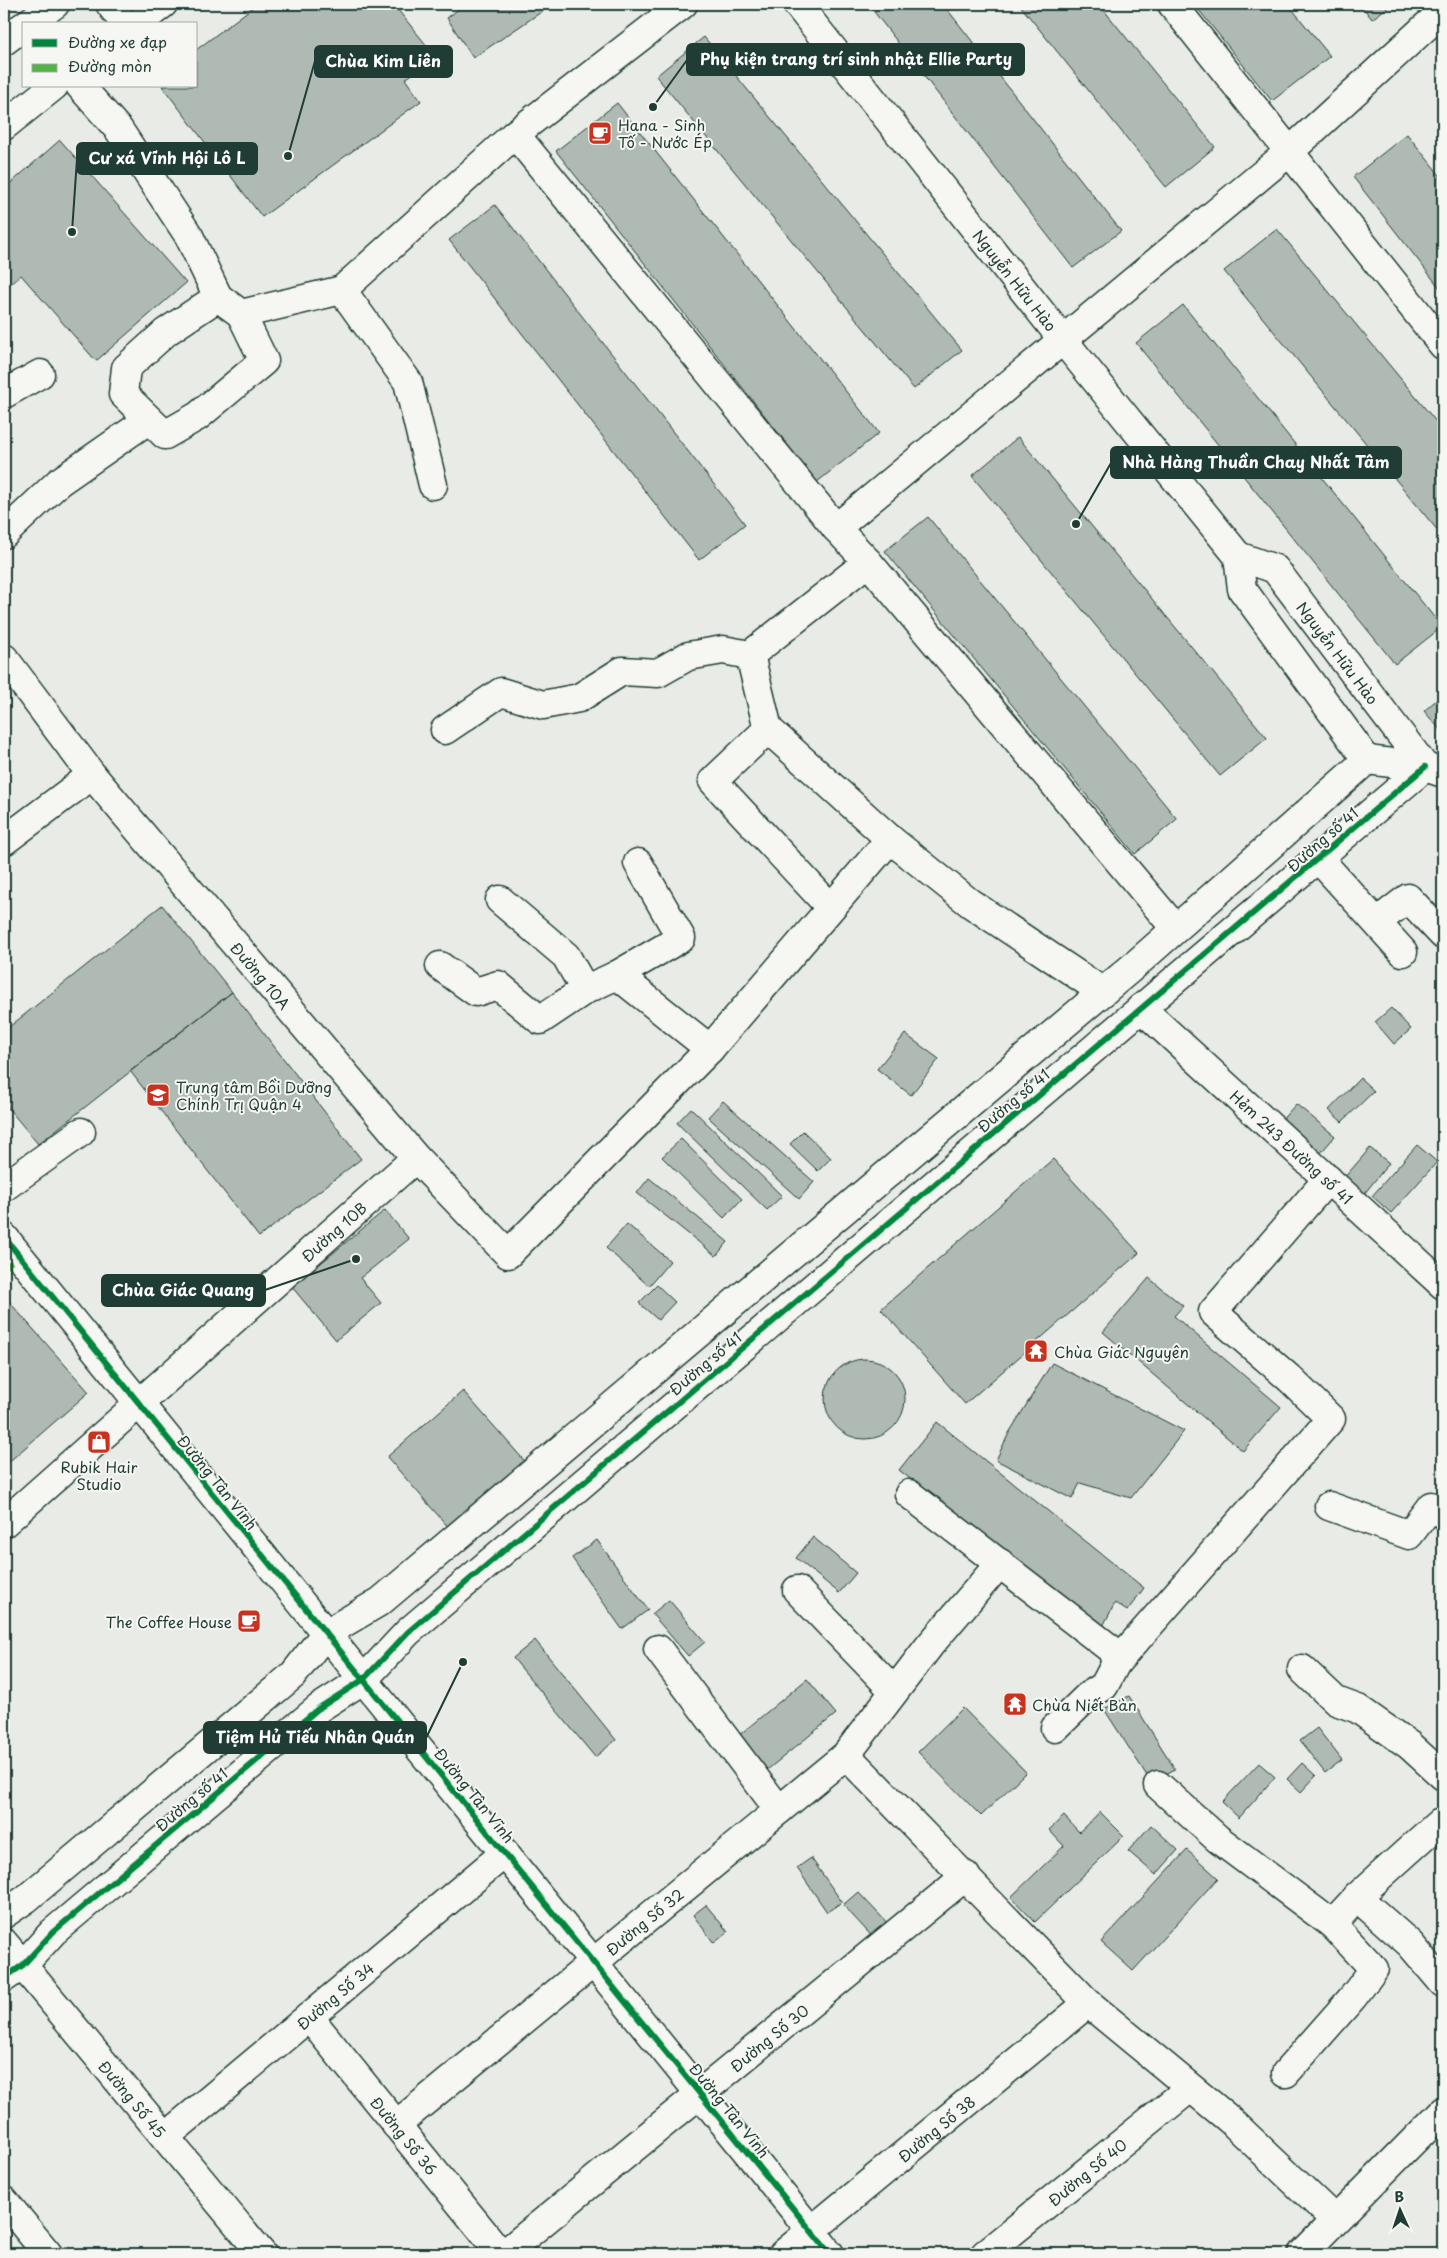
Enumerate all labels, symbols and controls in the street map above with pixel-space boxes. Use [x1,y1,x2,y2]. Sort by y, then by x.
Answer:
legend [22,22,198,88]
text: Đường xe đạp [68,30,167,53]
callout: Phụ kiện trang trí sinh nhật Ellie Party [687,44,1024,75]
callout: Chùa Kim Liên [315,46,452,77]
text: Phụ kiện trang trí sinh nhật Ellie Party [700,46,1012,70]
text: Chùa Kim Liên [325,48,441,72]
text: Đường mòn [68,54,152,77]
place label: Hana - Sinh Tố - Nước Ép [618,113,712,153]
cafe icon: Hana - Sinh Tố - Nước Ép [587,120,613,146]
callout: Cư xá Vĩnh Hội Lô L [77,143,257,174]
text: Cư xá Vĩnh Hội Lô L [88,145,246,169]
street label: Nguyễn Hữu Hào [968,224,1063,336]
callout: Nhà Hàng Thuần Chay Nhất Tâm [1111,447,1401,478]
text: Nhà Hàng Thuần Chay Nhất Tâm [1122,449,1390,473]
street label: Nguyễn Hữu Hào [1292,596,1385,709]
street label: Đường số 41 [1281,801,1363,877]
street label: Đường 10A [226,936,297,1014]
street label: Đường số 41 [972,1063,1054,1137]
place label: Trung tâm Bồi Dưỡng Chính Trị Quận 4 [176,1075,332,1115]
school or university icon: Trung tâm Bồi Dưỡng Chính Trị Quận 4 [145,1082,171,1108]
street label: Hẻm 243 Đường số 41 [1225,1084,1359,1209]
street label: Đường 10B [296,1196,371,1267]
callout: Chùa Giác Quang [102,1275,265,1306]
text: Chùa Giác Quang [112,1277,254,1301]
street label: Đường số 41 [664,1326,746,1400]
temple icon: Chùa Giác Nguyên [1023,1338,1049,1364]
place label: Chùa Giác Nguyên [1054,1340,1189,1363]
shop icon: Rubik Hair Studio [86,1429,112,1455]
street label: Đường Tân Vĩnh [172,1430,264,1534]
place label: Rubik Hair Studio [61,1455,138,1495]
cafe icon: The Coffee House [236,1608,262,1634]
place label: The Coffee House [106,1610,232,1633]
temple icon: Chùa Niết Bàn [1002,1691,1028,1717]
place label: Chùa Niết Bàn [1032,1693,1137,1716]
callout: Tiệm Hủ Tiếu Nhân Quán [204,1722,426,1753]
text: Tiệm Hủ Tiếu Nhân Quán [216,1724,414,1748]
street label: Đường Tân Vĩnh [429,1743,521,1847]
street label: Đường số 41 [150,1762,232,1836]
street label: Đường Số 32 [600,1882,688,1960]
street label: Đường Số 34 [291,1956,378,2035]
street label: Đường Số 30 [724,1998,813,2077]
street label: Đường Số 45 [94,2055,172,2142]
street label: Đường Tân Vĩnh [684,2058,776,2162]
street label: Đường Số 38 [892,2089,980,2167]
street label: Đường Số 36 [366,2091,444,2179]
street label: Đường Số 40 [1042,2132,1131,2211]
north arrow [1374,2186,1424,2236]
text: B [1394,2186,1405,2207]

